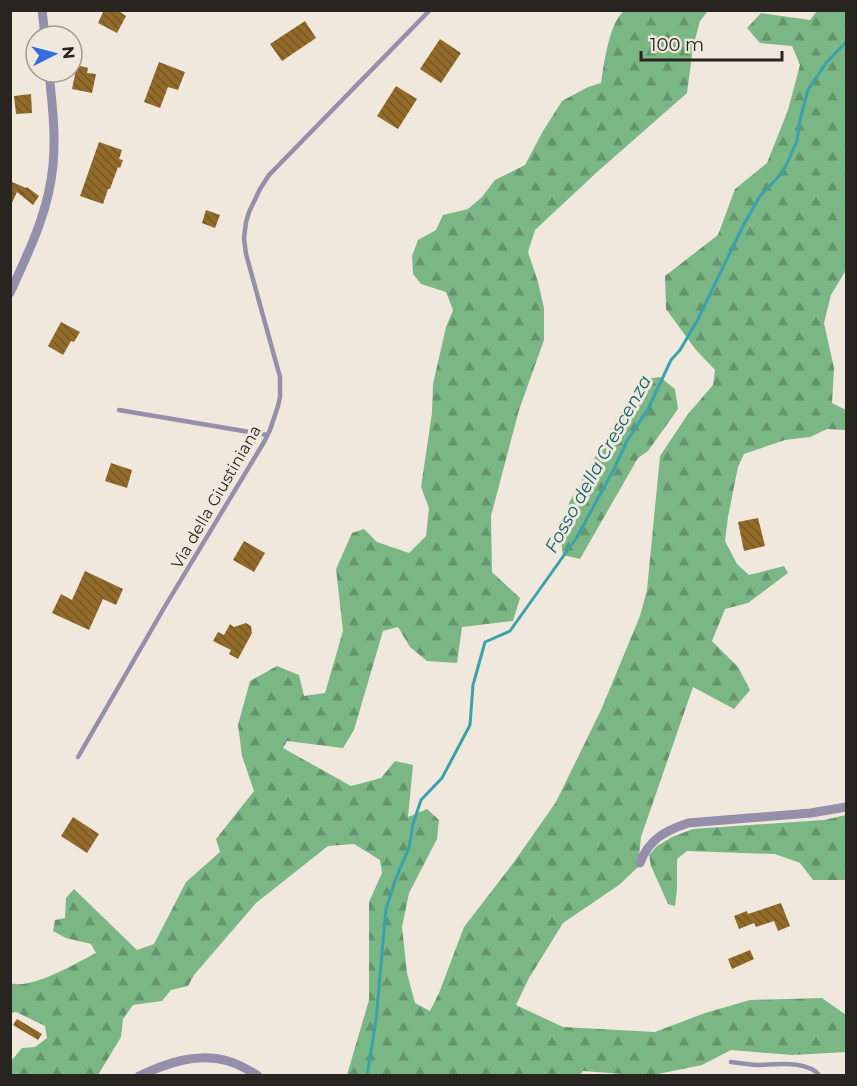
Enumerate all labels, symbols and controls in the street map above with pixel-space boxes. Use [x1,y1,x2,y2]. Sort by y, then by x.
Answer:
north arrow [24,24,84,84]
scale bar [641,24,782,62]
text: 100 m [650,34,704,56]
text: N [58,45,79,60]
water label: Fosso della Crescenza [540,371,656,557]
street label: Via della Giustiniana [167,422,265,572]

